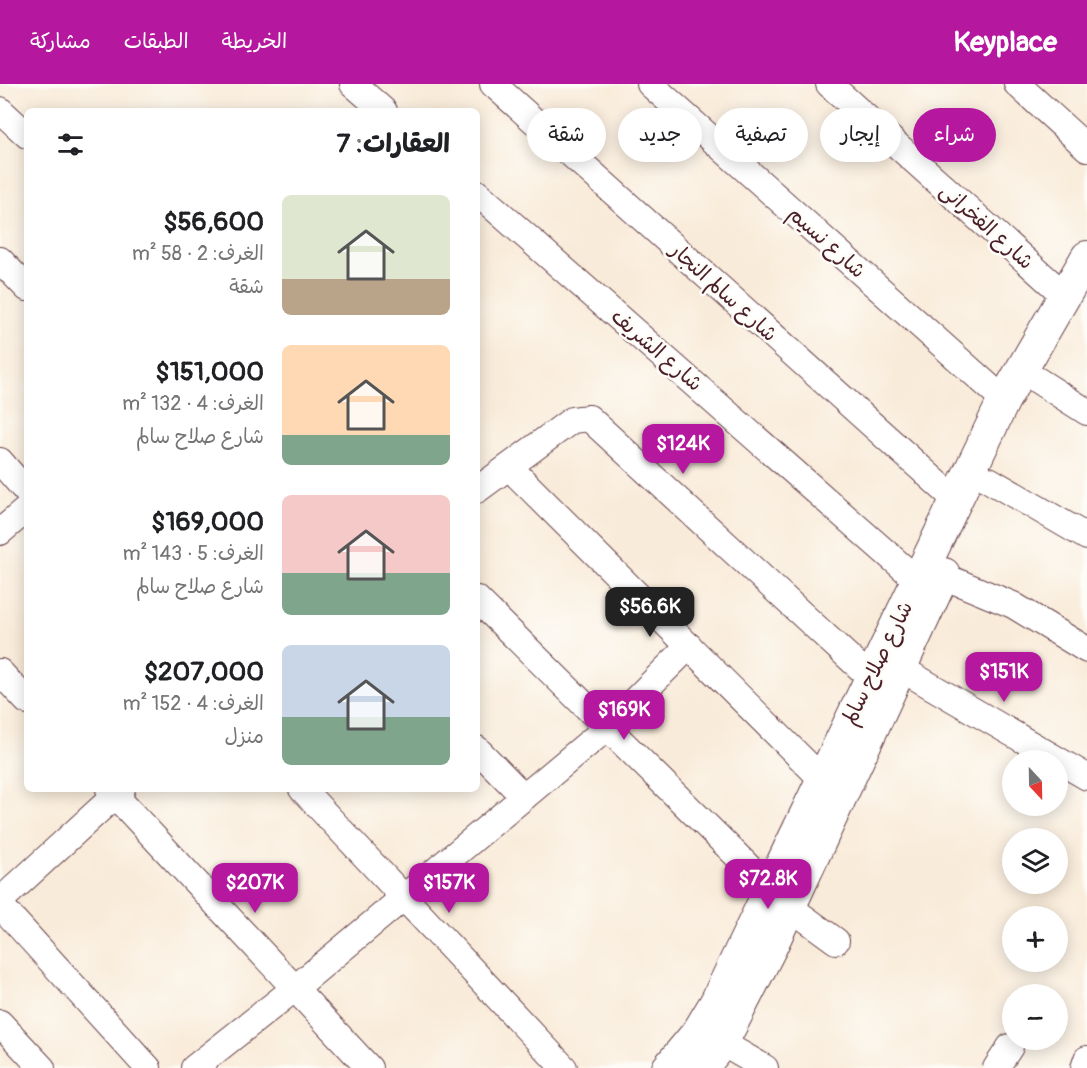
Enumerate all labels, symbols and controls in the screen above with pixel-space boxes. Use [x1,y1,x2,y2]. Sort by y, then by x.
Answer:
text: Keyplace [953,25,1057,60]
text: مشاركة [30,28,91,55]
text: الطبقات [124,28,189,55]
text: الخريطة [222,28,287,55]
chip: شقة [527,108,606,162]
chip: جديد [618,108,702,162]
chip: تصفية [714,108,808,162]
chip: إيجار [820,108,901,162]
chip: شراء [913,108,996,162]
icon: filters [54,128,87,161]
text: العقارات: 7 [337,128,450,160]
street label: شارع الفخرانى [933,177,1039,276]
street label: شارع نسيم [781,200,871,286]
text: $56,600 [163,206,264,238]
icon: home [330,219,402,291]
street label: شارع سالم النجار [661,236,783,349]
text: الغرف: 2 · 58 m² [132,241,264,266]
text: شقة [229,274,264,299]
street label: شارع الشريف [605,303,708,398]
text: $151,000 [156,356,264,388]
icon: home [330,369,402,441]
text: الغرف: 4 · 132 m² [122,391,264,416]
text: شارع صلاح سالم [136,424,264,449]
pin: $124K [641,424,725,475]
text: $124K [656,431,710,456]
text: $169,000 [151,506,264,538]
icon: home [330,519,402,591]
text: الغرف: 5 · 143 m² [123,541,264,566]
text: شارع صلاح سالم [136,574,264,599]
pin: $56.6K [601,587,699,638]
text: $56.6K [619,594,681,619]
street label: شارع صلاح سالم [836,597,921,730]
pin: $151K [962,652,1046,703]
text: $207,000 [144,656,264,688]
text: $151K [979,659,1029,684]
icon: home [330,669,402,741]
pin: $169K [582,690,666,741]
text: الغرف: 4 · 152 m² [123,691,264,716]
text: $169K [598,697,650,722]
text: منزل [225,724,264,749]
north arrow [1002,750,1068,816]
map controls [1002,750,1068,1050]
button: layers [1002,828,1068,894]
pin: $72.8K [719,859,817,910]
pin: $207K [213,863,297,914]
pin: $157K [407,863,491,914]
text: $72.8K [738,866,798,891]
text: $207K [226,870,284,895]
text: $157K [423,870,475,895]
button: + [1002,906,1068,972]
button: − [1002,984,1068,1050]

